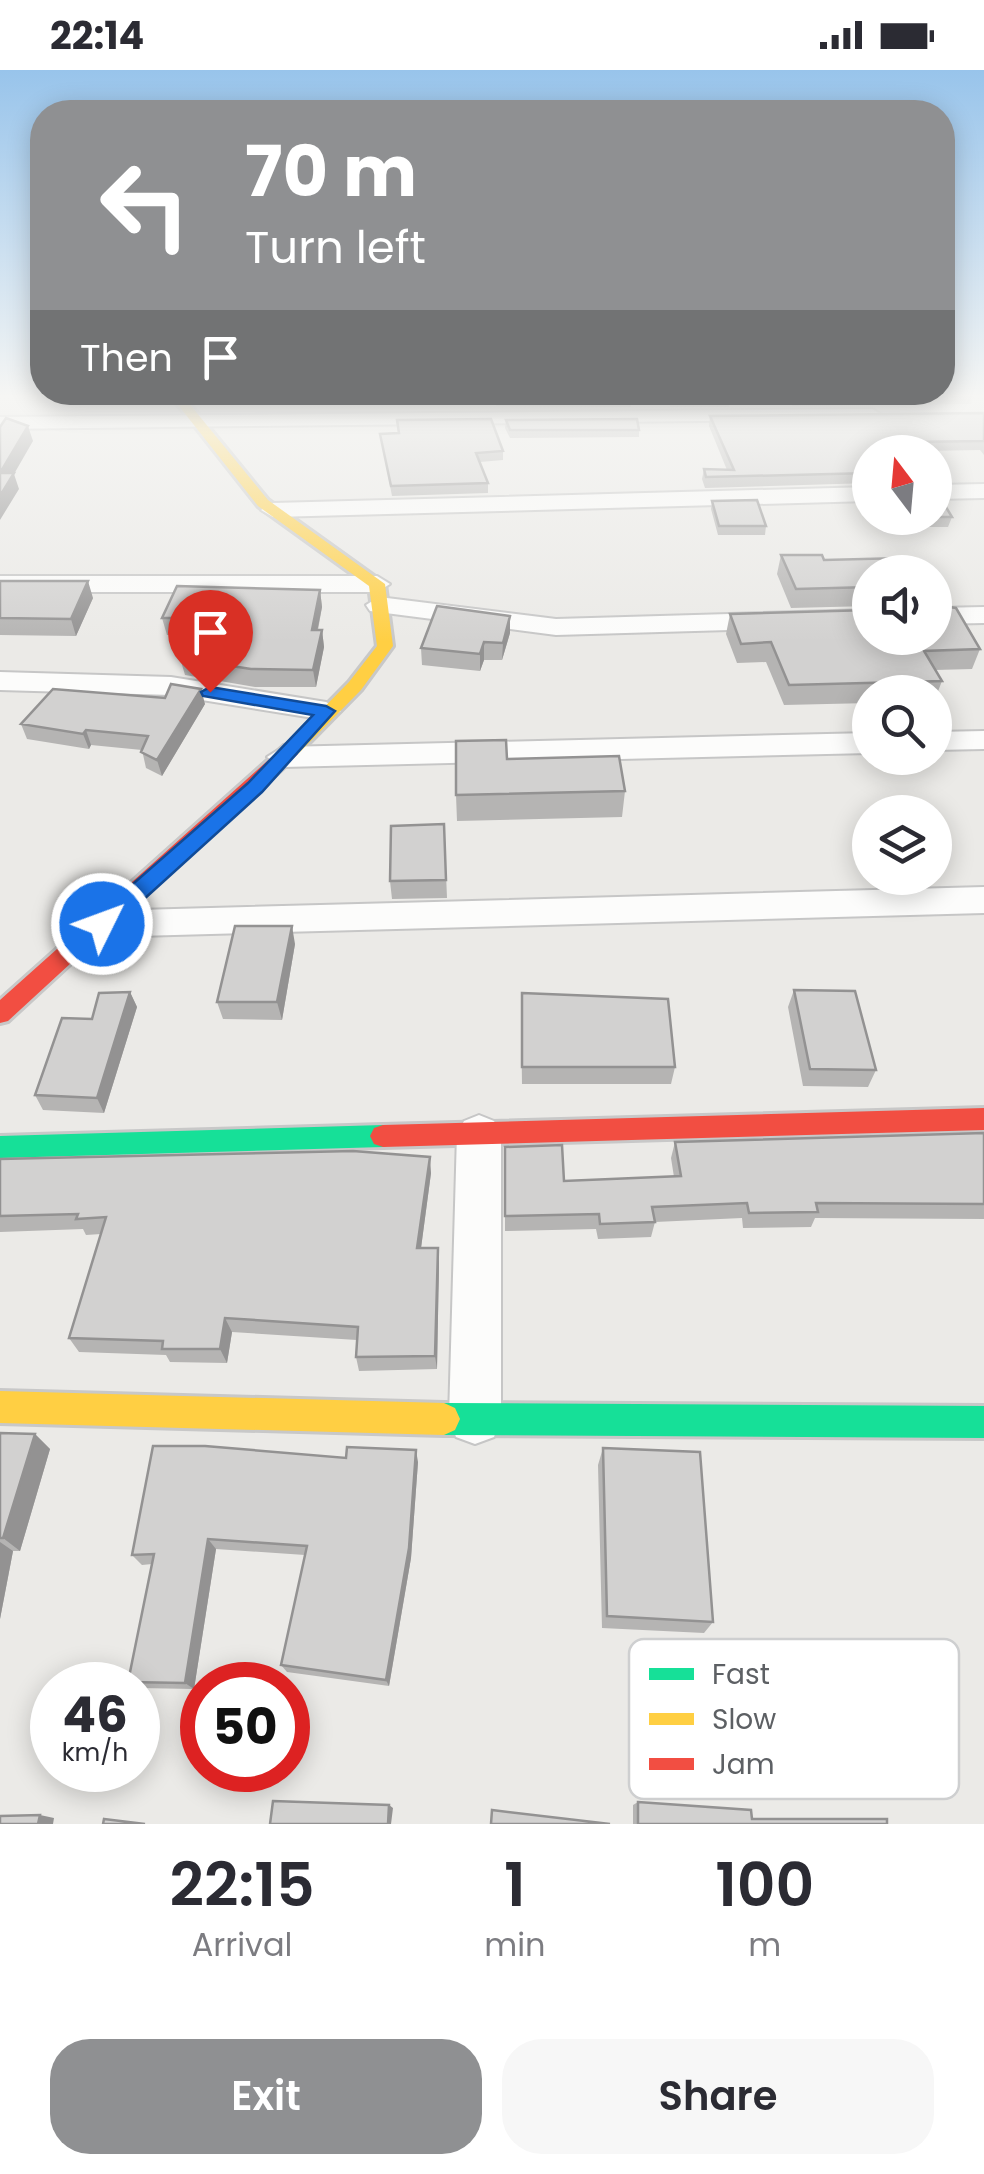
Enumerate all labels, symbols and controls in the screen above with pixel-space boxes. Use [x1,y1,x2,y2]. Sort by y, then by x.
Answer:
text: 22:14 [50,9,144,62]
text: 70 m [245,122,417,221]
icon: left [80,140,210,270]
text: Turn left [245,216,426,279]
icon: arrive [193,330,248,385]
text: Then [80,331,173,384]
north arrow [852,435,952,535]
map controls [852,435,952,895]
button: sound [852,555,952,655]
pin [168,590,253,693]
icon: arrive [183,605,238,660]
button: search [852,675,952,775]
button: layers [852,795,952,895]
position arrow [50,872,154,976]
legend [629,1639,959,1799]
text: Fast [712,1655,770,1694]
speed limit sign: 50 [180,1662,310,1792]
text: 46 [62,1679,128,1750]
text: Slow [712,1700,776,1739]
text: km/h [62,1735,128,1770]
text: Jam [712,1745,775,1784]
text: 22:15 [170,1843,315,1927]
text: 1 [504,1843,526,1927]
text: 100 [715,1843,814,1927]
text: Arrival [192,1922,293,1967]
text: min [484,1922,546,1967]
text: m [748,1922,781,1967]
button: Exit [50,2039,482,2154]
button: Share [502,2039,934,2154]

